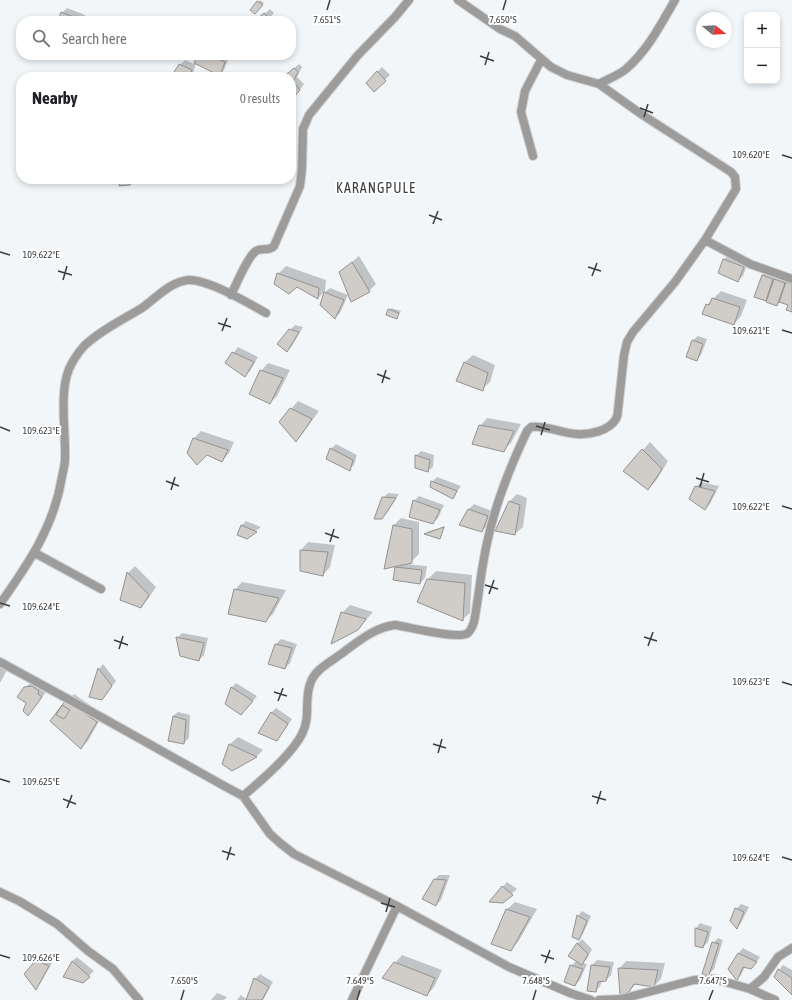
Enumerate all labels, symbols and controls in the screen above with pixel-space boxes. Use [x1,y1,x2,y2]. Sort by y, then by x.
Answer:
north arrow [696,12,732,48]
map controls [744,12,780,84]
button: + [744,12,780,48]
text: 7.651°S [313,14,341,25]
text: 7.650°S [489,14,517,25]
search box [16,16,296,60]
icon: search [30,27,52,49]
text: Search here [62,30,127,47]
button: − [744,48,780,84]
text: Nearby [32,88,78,108]
text: 0 results [240,91,280,106]
text: 109.620°E [733,149,770,160]
district label: KARANGPULE [336,180,416,196]
text: 109.622°E [23,249,60,260]
text: 109.621°E [733,325,770,336]
text: 109.623°E [23,425,60,436]
text: 109.622°E [733,501,770,512]
text: 109.624°E [23,601,60,612]
text: 109.623°E [733,676,770,687]
text: 109.625°E [23,776,60,787]
text: 109.624°E [733,852,770,863]
text: 109.626°E [23,952,60,963]
text: 7.650°S [170,975,198,986]
text: 7.649°S [346,975,374,986]
text: 7.648°S [522,975,550,986]
text: 7.647°S [699,975,727,986]

